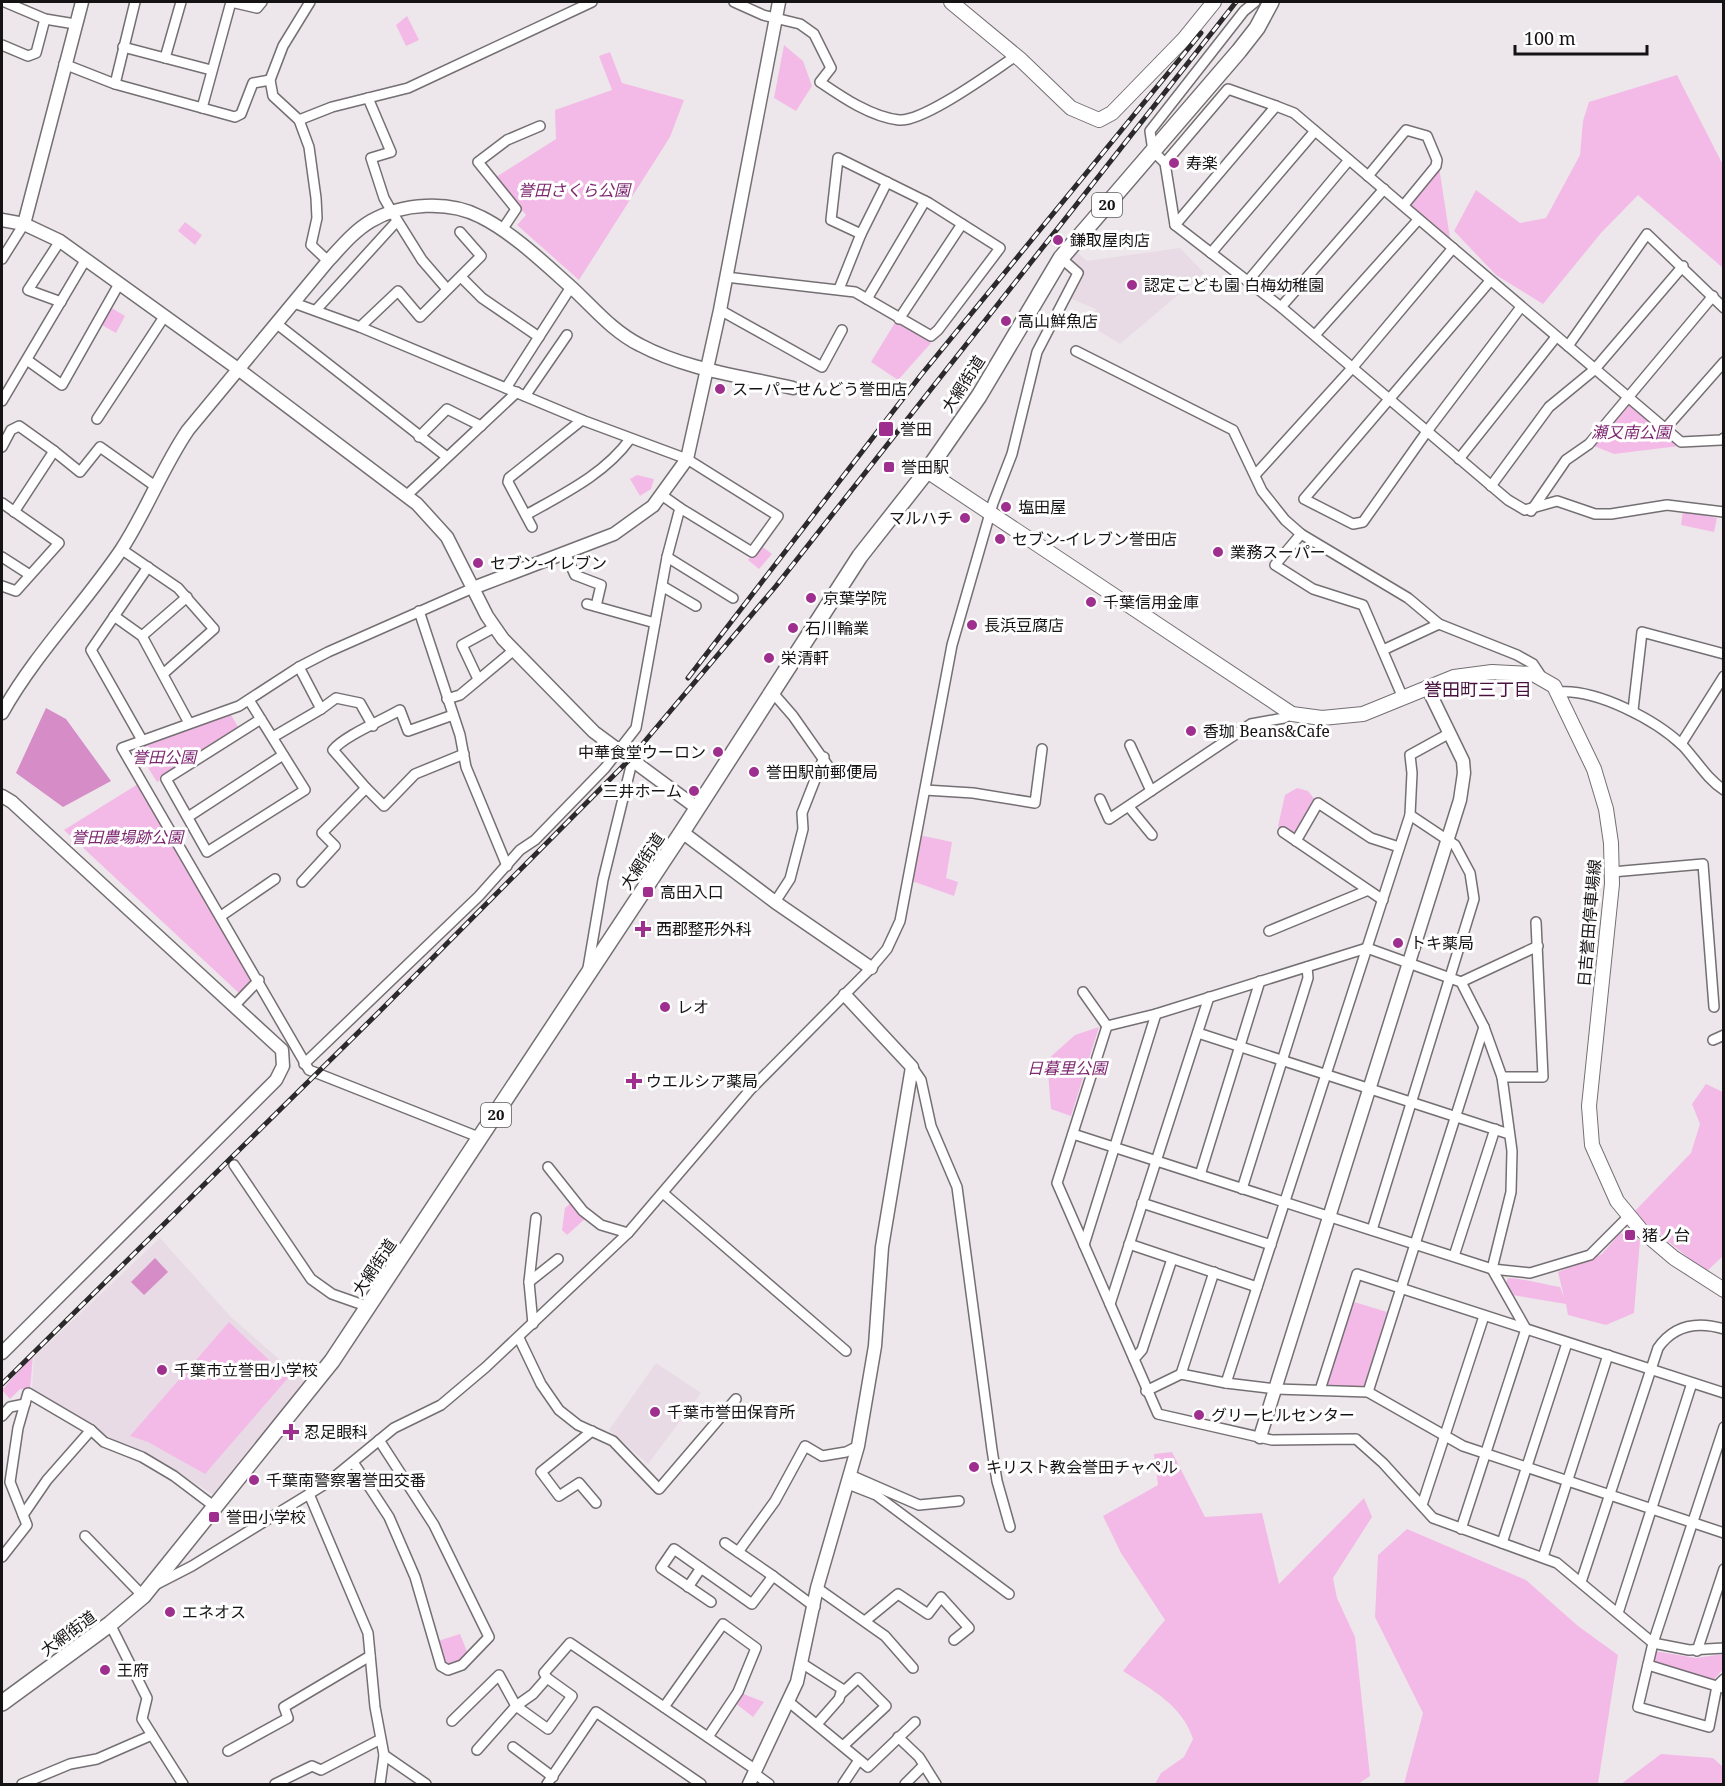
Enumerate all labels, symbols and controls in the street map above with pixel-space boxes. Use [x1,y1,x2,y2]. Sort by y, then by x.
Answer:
scale bar [1515,18,1647,56]
text: 100 m [1524,26,1576,50]
place label: 寿楽 [1186,152,1218,174]
marker: 寿楽 [1167,156,1181,170]
park label: 誉田さくら公園 [518,179,632,201]
road number: 20 [1092,193,1122,217]
place label: 鎌取屋肉店 [1070,229,1150,251]
marker: 鎌取屋肉店 [1051,233,1065,247]
place label: 認定こども園 白梅幼稚園 [1144,274,1324,296]
marker: 認定こども園 白梅幼稚園 [1125,278,1139,292]
place label: 高山鮮魚店 [1018,310,1098,332]
marker: 高山鮮魚店 [999,314,1013,328]
street label: 大網街道 [936,351,990,417]
place label: スーパーせんどう誉田店 [732,378,907,400]
marker: スーパーせんどう誉田店 [713,382,727,396]
place label: 誉田 [900,418,932,440]
marker: 誉田 [877,420,895,438]
park label: 瀬又南公園 [1591,421,1673,443]
place label: 誉田駅 [901,456,949,478]
marker: 誉田駅 [882,460,896,474]
place label: 塩田屋 [1018,496,1066,518]
marker: 塩田屋 [999,500,1013,514]
place label: マルハチ [889,507,953,529]
marker: マルハチ [958,511,972,525]
place label: セブン-イレブン誉田店 [1012,528,1177,550]
marker: セブン-イレブン誉田店 [993,532,1007,546]
place label: 業務スーパー [1230,541,1326,563]
marker: 業務スーパー [1211,545,1225,559]
place label: セブン-イレブン [490,552,607,574]
marker: セブン-イレブン [471,556,485,570]
place label: 京葉学院 [823,587,887,609]
marker: 京葉学院 [804,591,818,605]
place label: 千葉信用金庫 [1103,591,1199,613]
marker: 千葉信用金庫 [1084,595,1098,609]
place label: 長浜豆腐店 [984,614,1064,636]
place label: 石川輪業 [805,617,869,639]
marker: 長浜豆腐店 [965,618,979,632]
marker: 石川輪業 [786,621,800,635]
place label: 栄清軒 [781,647,829,669]
marker: 栄清軒 [762,651,776,665]
district label: 誉田町三丁目 [1424,677,1532,701]
place label: 香珈 Beans&Cafe [1203,720,1330,742]
marker: 香珈 Beans&Cafe [1184,724,1198,738]
place label: 中華食堂ウーロン [578,741,706,763]
marker: 中華食堂ウーロン [711,745,725,759]
park label: 誉田公園 [132,746,198,768]
place label: 誉田駅前郵便局 [766,761,878,783]
marker: 誉田駅前郵便局 [747,765,761,779]
place label: 三井ホーム [602,780,682,802]
marker: 三井ホーム [687,784,701,798]
park label: 誉田農場跡公園 [71,826,185,848]
street label: 大網街道 [615,828,669,894]
street label: 日吉誉田停車場線 [1572,858,1606,988]
place label: 高田入口 [660,881,724,903]
marker: 高田入口 [641,885,655,899]
place label: 西郡整形外科 [656,918,752,940]
marker: 西郡整形外科 [634,920,652,938]
place label: トキ薬局 [1410,932,1474,954]
marker: トキ薬局 [1391,936,1405,950]
place label: レオ [677,996,709,1018]
marker: レオ [658,1000,672,1014]
park label: 日暮里公園 [1027,1057,1109,1079]
place label: ウエルシア薬局 [646,1070,758,1092]
marker: ウエルシア薬局 [627,1074,641,1088]
road number: 20 [481,1103,511,1127]
place label: 猪ノ台 [1642,1224,1690,1246]
marker: 猪ノ台 [1623,1228,1637,1242]
street label: 大網街道 [347,1234,401,1300]
place label: 千葉市立誉田小学校 [174,1359,318,1381]
marker: 千葉市立誉田小学校 [155,1363,169,1377]
place label: 千葉市誉田保育所 [667,1401,795,1423]
place label: グリーヒルセンター [1211,1404,1355,1426]
marker: 千葉市誉田保育所 [648,1405,662,1419]
marker: グリーヒルセンター [1192,1408,1206,1422]
place label: 忍足眼科 [304,1421,368,1443]
marker: 忍足眼科 [282,1423,300,1441]
place label: キリスト教会誉田チャペル [986,1456,1178,1478]
marker: キリスト教会誉田チャペル [967,1460,981,1474]
place label: 千葉南警察署誉田交番 [266,1469,426,1491]
marker: 千葉南警察署誉田交番 [247,1473,261,1487]
place label: 誉田小学校 [226,1506,306,1528]
marker: 誉田小学校 [207,1510,221,1524]
place label: エネオス [182,1601,246,1623]
street label: 大網街道 [36,1605,100,1661]
marker: エネオス [163,1605,177,1619]
place label: 王府 [117,1659,149,1681]
marker: 王府 [98,1663,112,1677]

